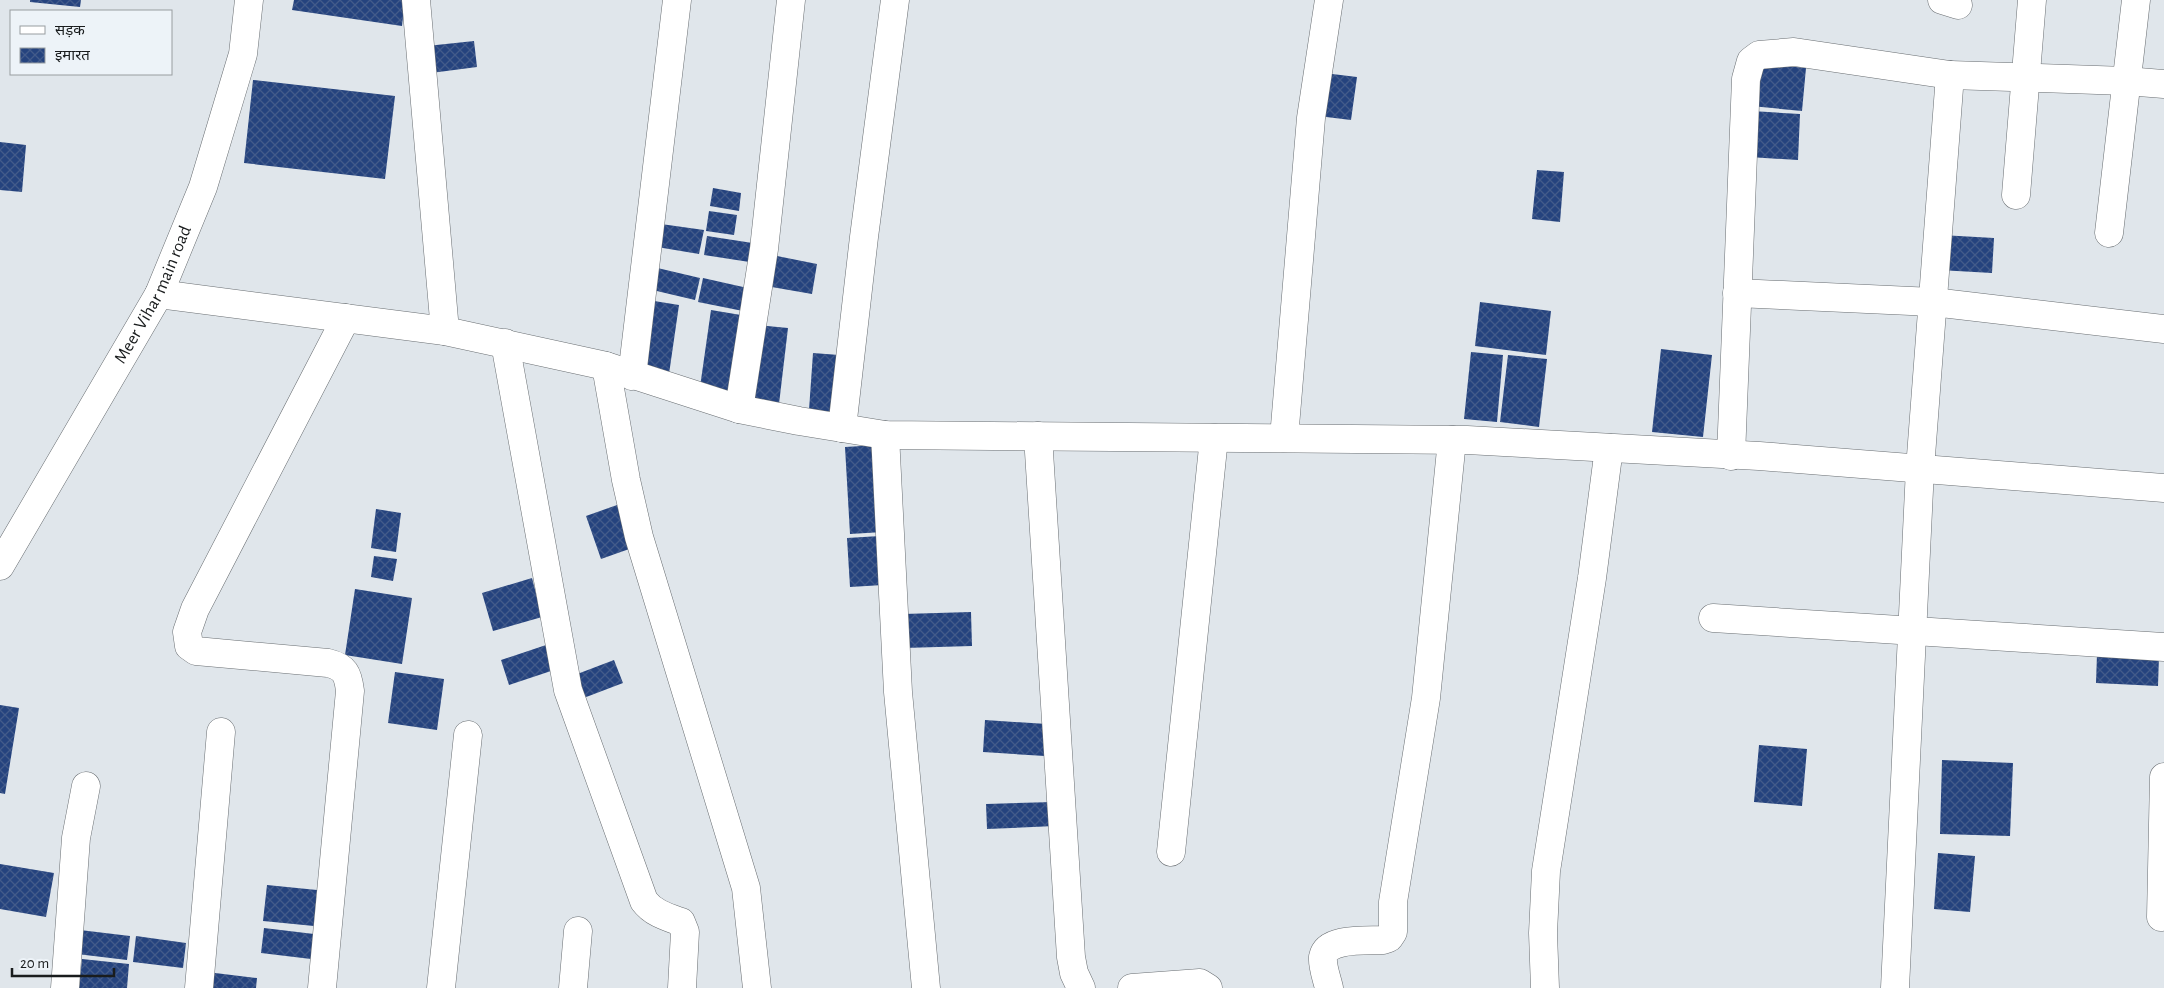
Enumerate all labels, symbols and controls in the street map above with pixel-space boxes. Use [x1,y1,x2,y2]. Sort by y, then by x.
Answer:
legend [10,10,172,75]
text: सड़क [55,23,85,38]
text: इमारत [55,48,90,63]
street label: Meer Vihar main road [111,223,195,367]
scale bar [12,946,115,978]
text: 20 m [20,956,49,971]

